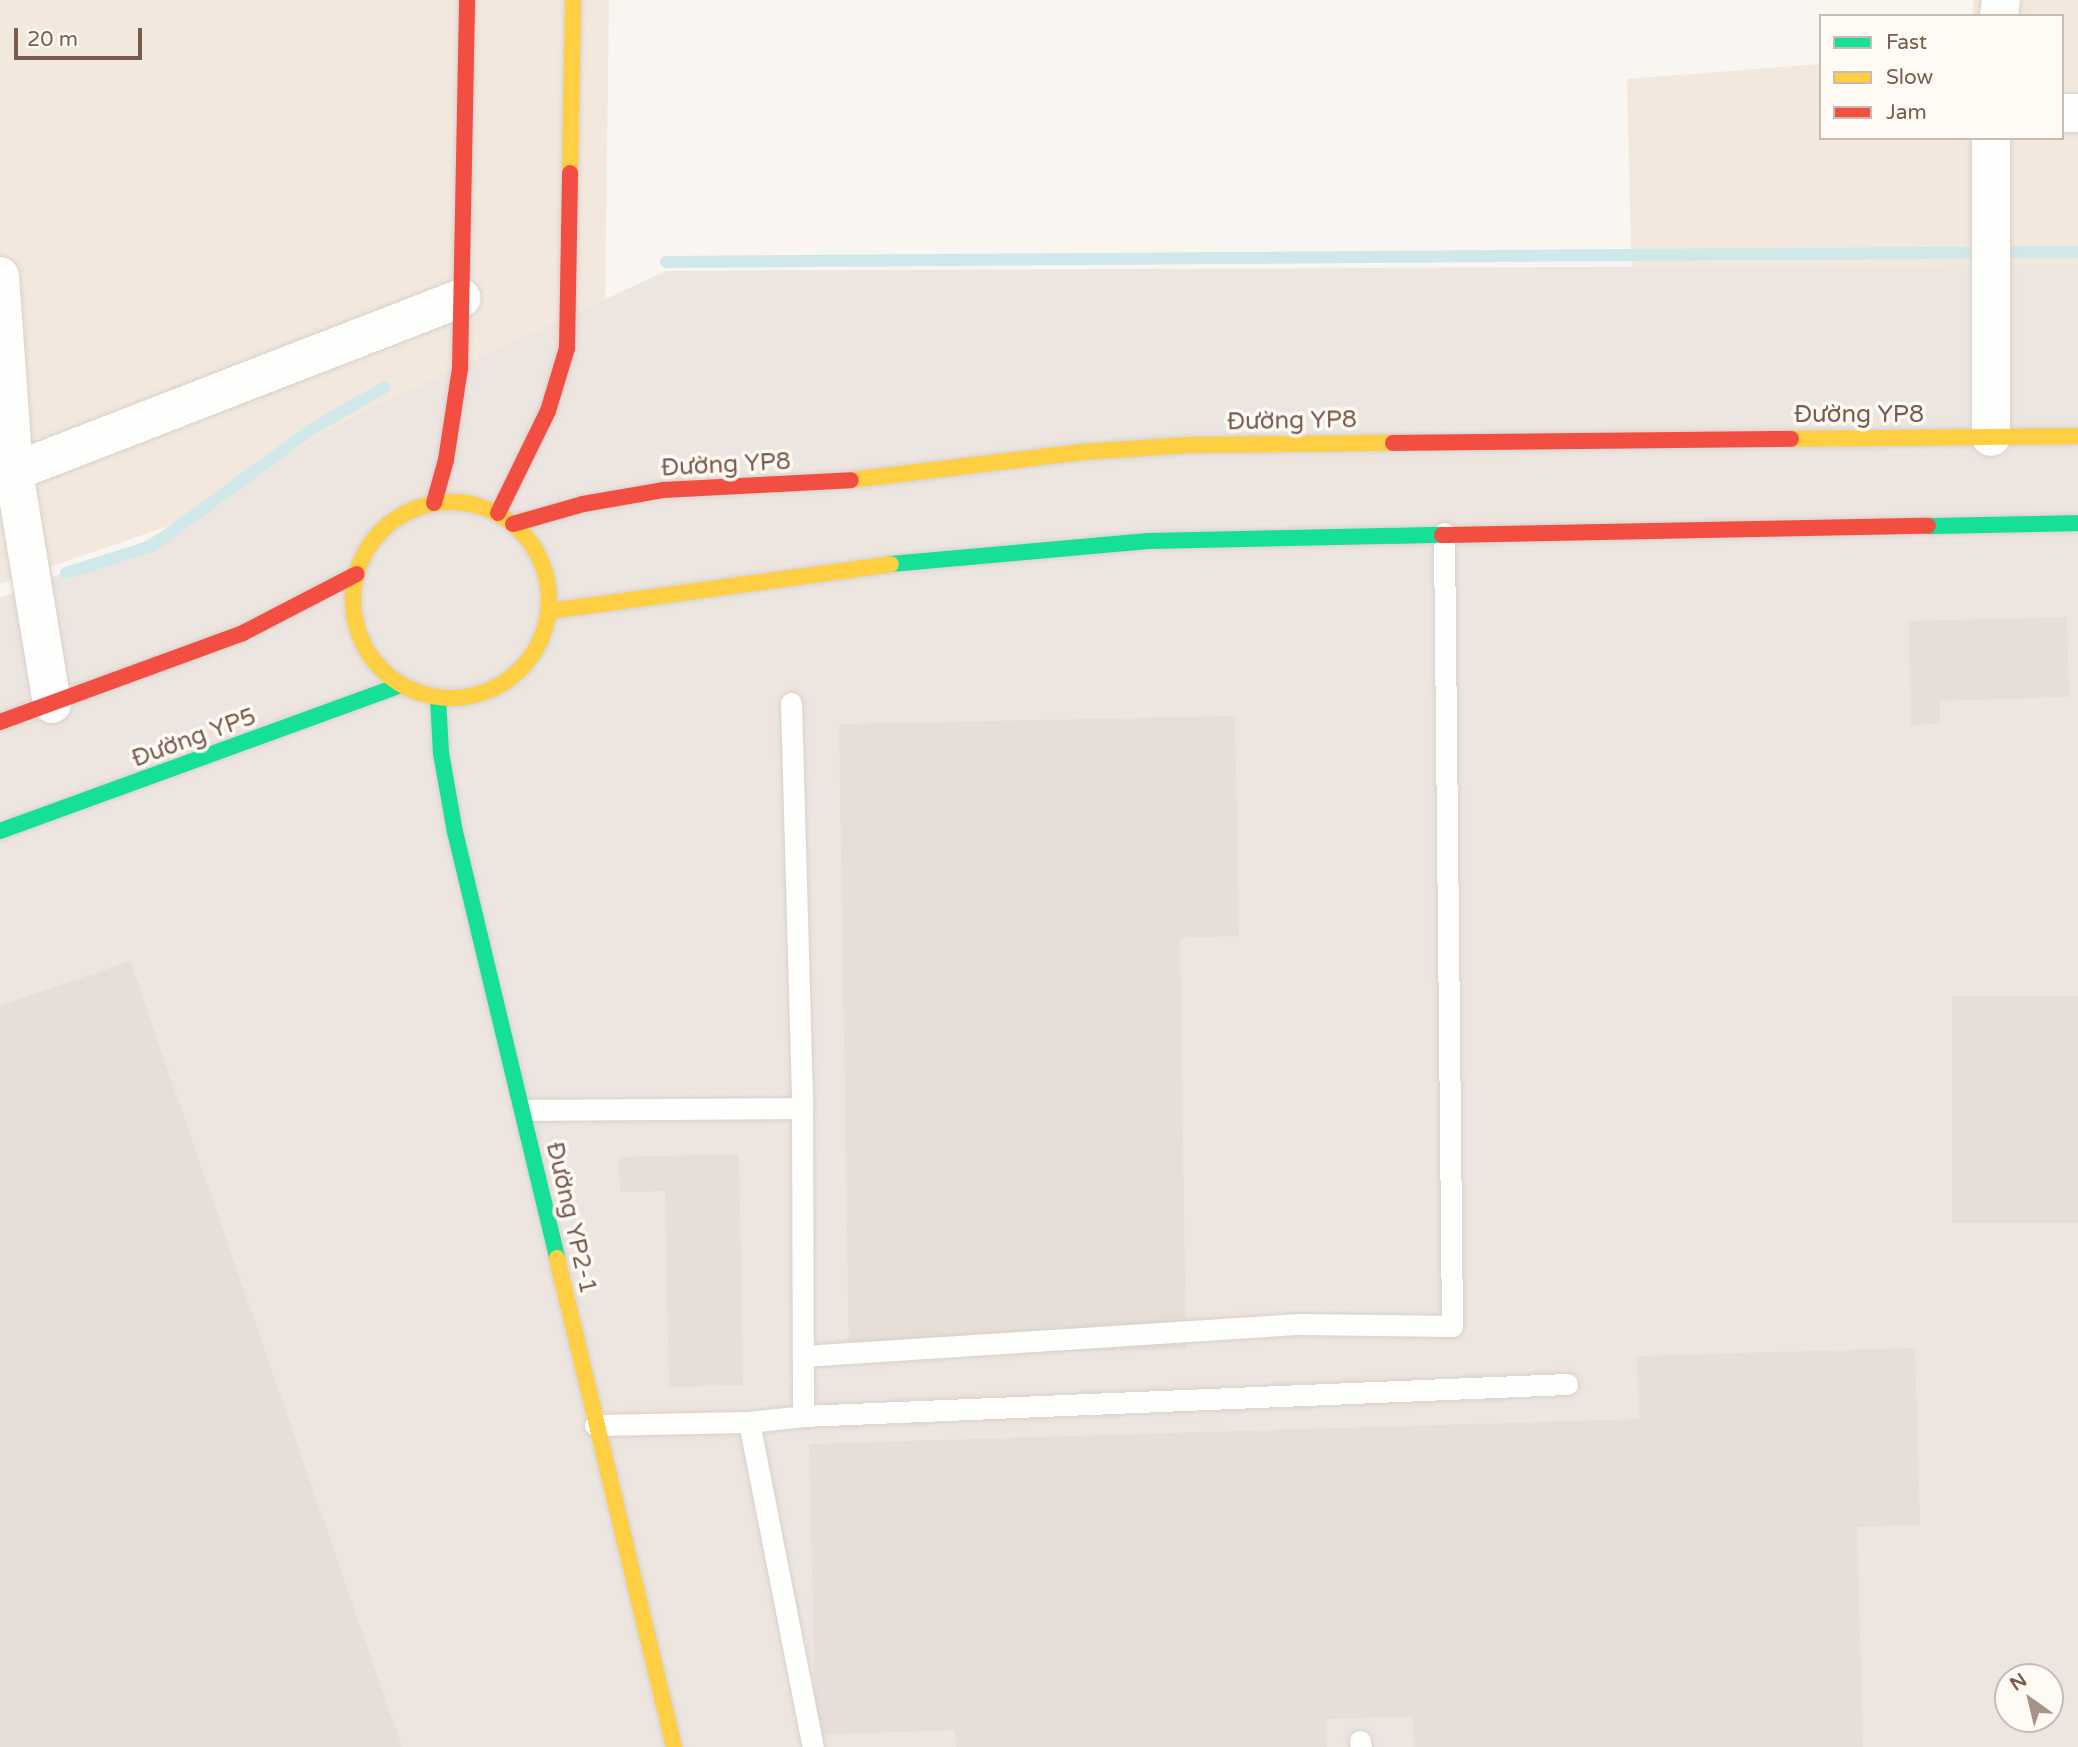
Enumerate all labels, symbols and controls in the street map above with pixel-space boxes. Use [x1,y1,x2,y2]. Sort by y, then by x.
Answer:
scale bar [18,14,145,58]
legend [1819,14,2064,140]
text: 20 m [27,27,78,52]
text: Fast [1886,30,1927,55]
text: Slow [1886,65,1933,90]
text: Jam [1886,100,1927,125]
street label: Đường YP8 [1794,401,1924,429]
street label: Đường YP8 [1227,405,1357,437]
street label: Đường YP8 [660,447,792,483]
street label: Đường YP5 [128,702,260,774]
street label: Đường YP2-1 [540,1139,602,1297]
north arrow [1994,1663,2064,1733]
text: N [2006,1669,2031,1696]

